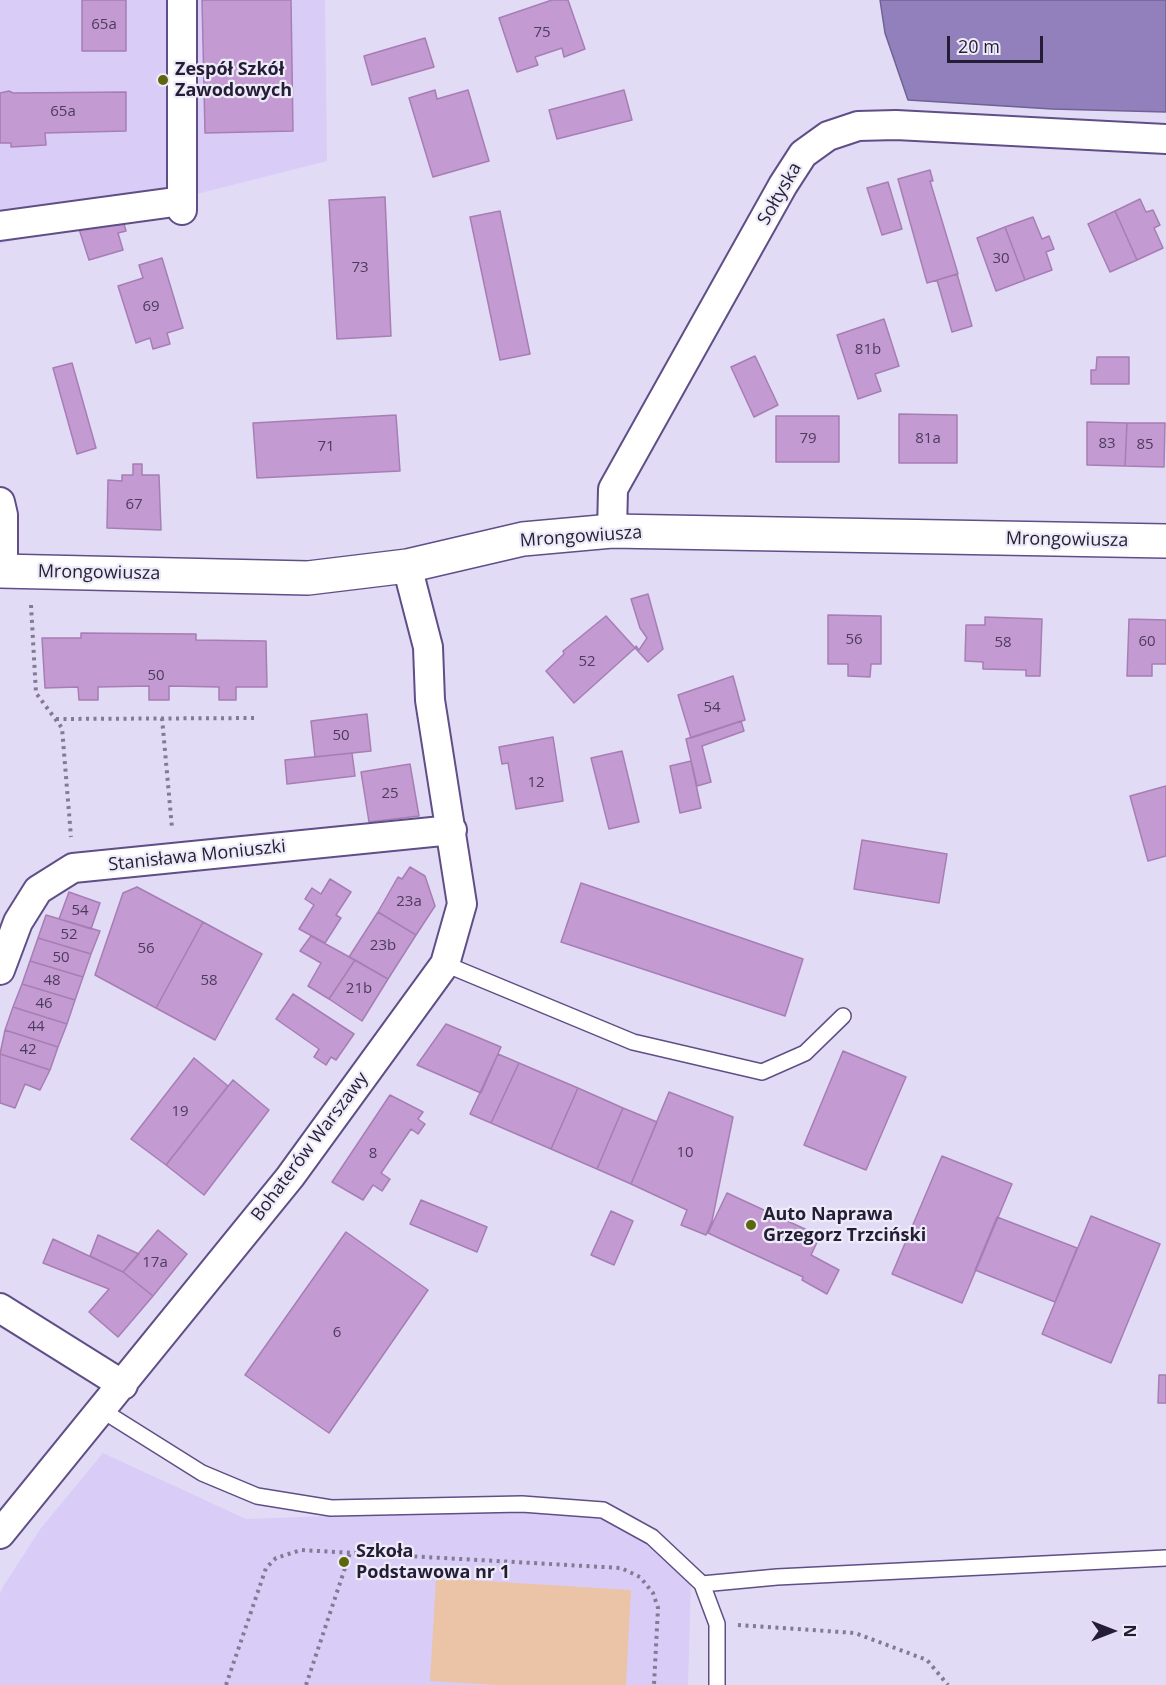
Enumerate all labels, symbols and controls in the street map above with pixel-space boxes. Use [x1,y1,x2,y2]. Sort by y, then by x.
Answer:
house number: 65a [91,16,117,34]
house number: 75 [533,24,551,42]
scale bar [950,24,1046,62]
text: 20 m [958,34,1000,58]
place label: Zespół Szkół Zawodowych [175,59,292,101]
marker: Zespół Szkół Zawodowych [156,73,170,87]
house number: 65a [50,103,76,121]
street label: Sołtyska [753,159,807,229]
house number: 30 [992,250,1010,268]
house number: 73 [351,259,369,277]
house number: 69 [142,298,160,316]
house number: 81b [855,341,881,359]
house number: 79 [799,430,817,448]
house number: 81a [915,430,941,448]
house number: 83 [1098,435,1116,453]
house number: 85 [1136,436,1154,454]
house number: 71 [317,438,335,456]
house number: 67 [125,496,143,514]
street label: Mrongowiusza [519,522,643,552]
street label: Mrongowiusza [1006,528,1128,552]
street label: Mrongowiusza [38,561,160,585]
house number: 56 [845,631,863,649]
house number: 60 [1138,633,1156,651]
house number: 58 [994,634,1012,652]
house number: 52 [578,653,596,671]
house number: 50 [147,667,165,685]
house number: 54 [703,699,721,717]
house number: 50 [332,727,350,745]
house number: 12 [527,774,545,792]
house number: 25 [381,785,399,803]
street label: Stanisława Moniuszki [107,836,287,876]
house number: 23a [396,893,422,911]
house number: 54 [71,902,89,920]
house number: 52 [60,926,78,944]
house number: 23b [370,937,396,955]
house number: 56 [137,940,155,958]
house number: 50 [52,949,70,967]
house number: 48 [43,972,61,990]
house number: 58 [200,972,218,990]
house number: 21b [346,980,372,998]
house number: 46 [35,995,53,1013]
house number: 44 [27,1018,45,1036]
house number: 42 [19,1041,37,1059]
street label: Bohaterów Warszawy [247,1068,373,1226]
house number: 19 [171,1103,189,1121]
house number: 10 [676,1144,694,1162]
house number: 8 [369,1145,377,1163]
place label: Auto Naprawa Grzegorz Trzciński [763,1204,926,1246]
marker: Auto Naprawa Grzegorz Trzciński [744,1218,758,1232]
house number: 17a [142,1254,168,1272]
house number: 6 [333,1324,341,1342]
place label: Szkoła Podstawowa nr 1 [356,1541,510,1584]
marker: Szkoła Podstawowa nr 1 [337,1555,351,1569]
north arrow [1082,1601,1142,1661]
text: N [1119,1624,1141,1638]

